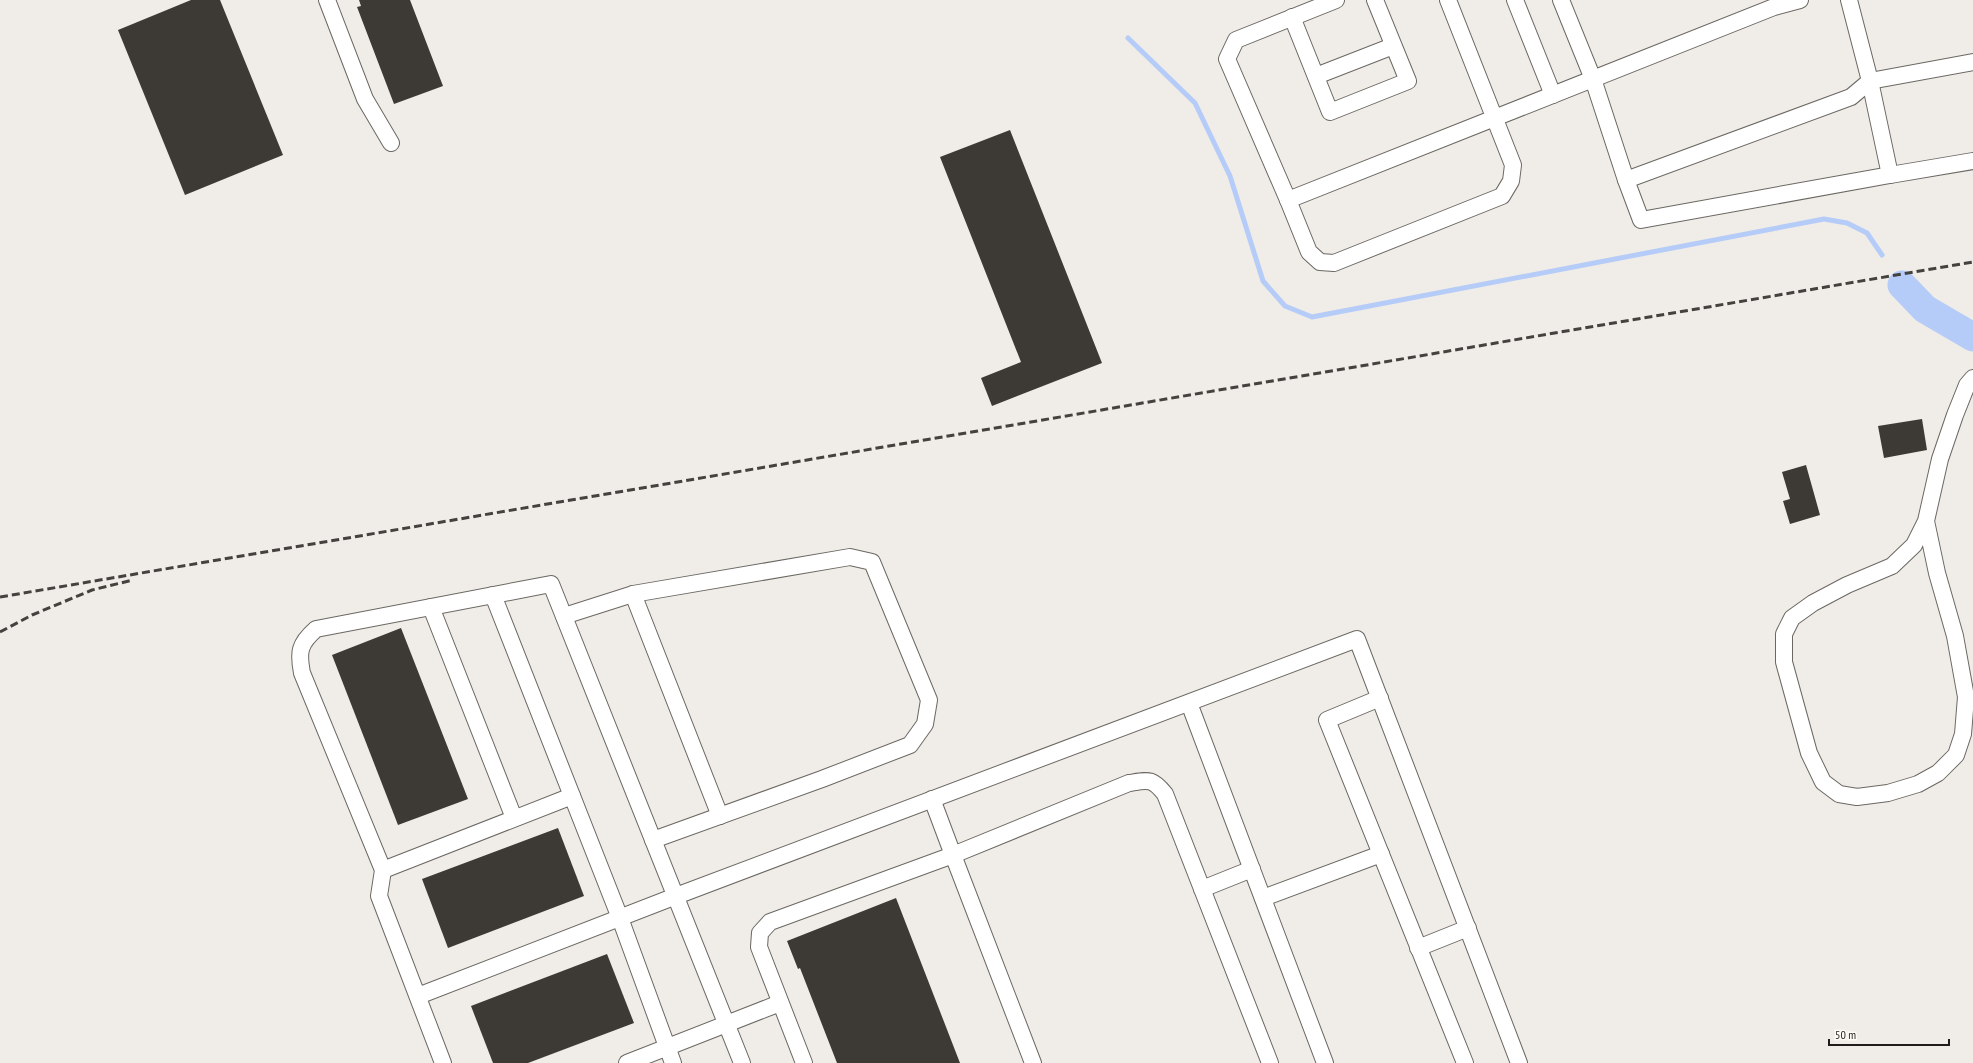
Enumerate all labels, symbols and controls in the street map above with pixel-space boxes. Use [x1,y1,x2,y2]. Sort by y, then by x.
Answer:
scale bar [1829,1021,1949,1047]
text: 50 m [1835,1027,1856,1042]

